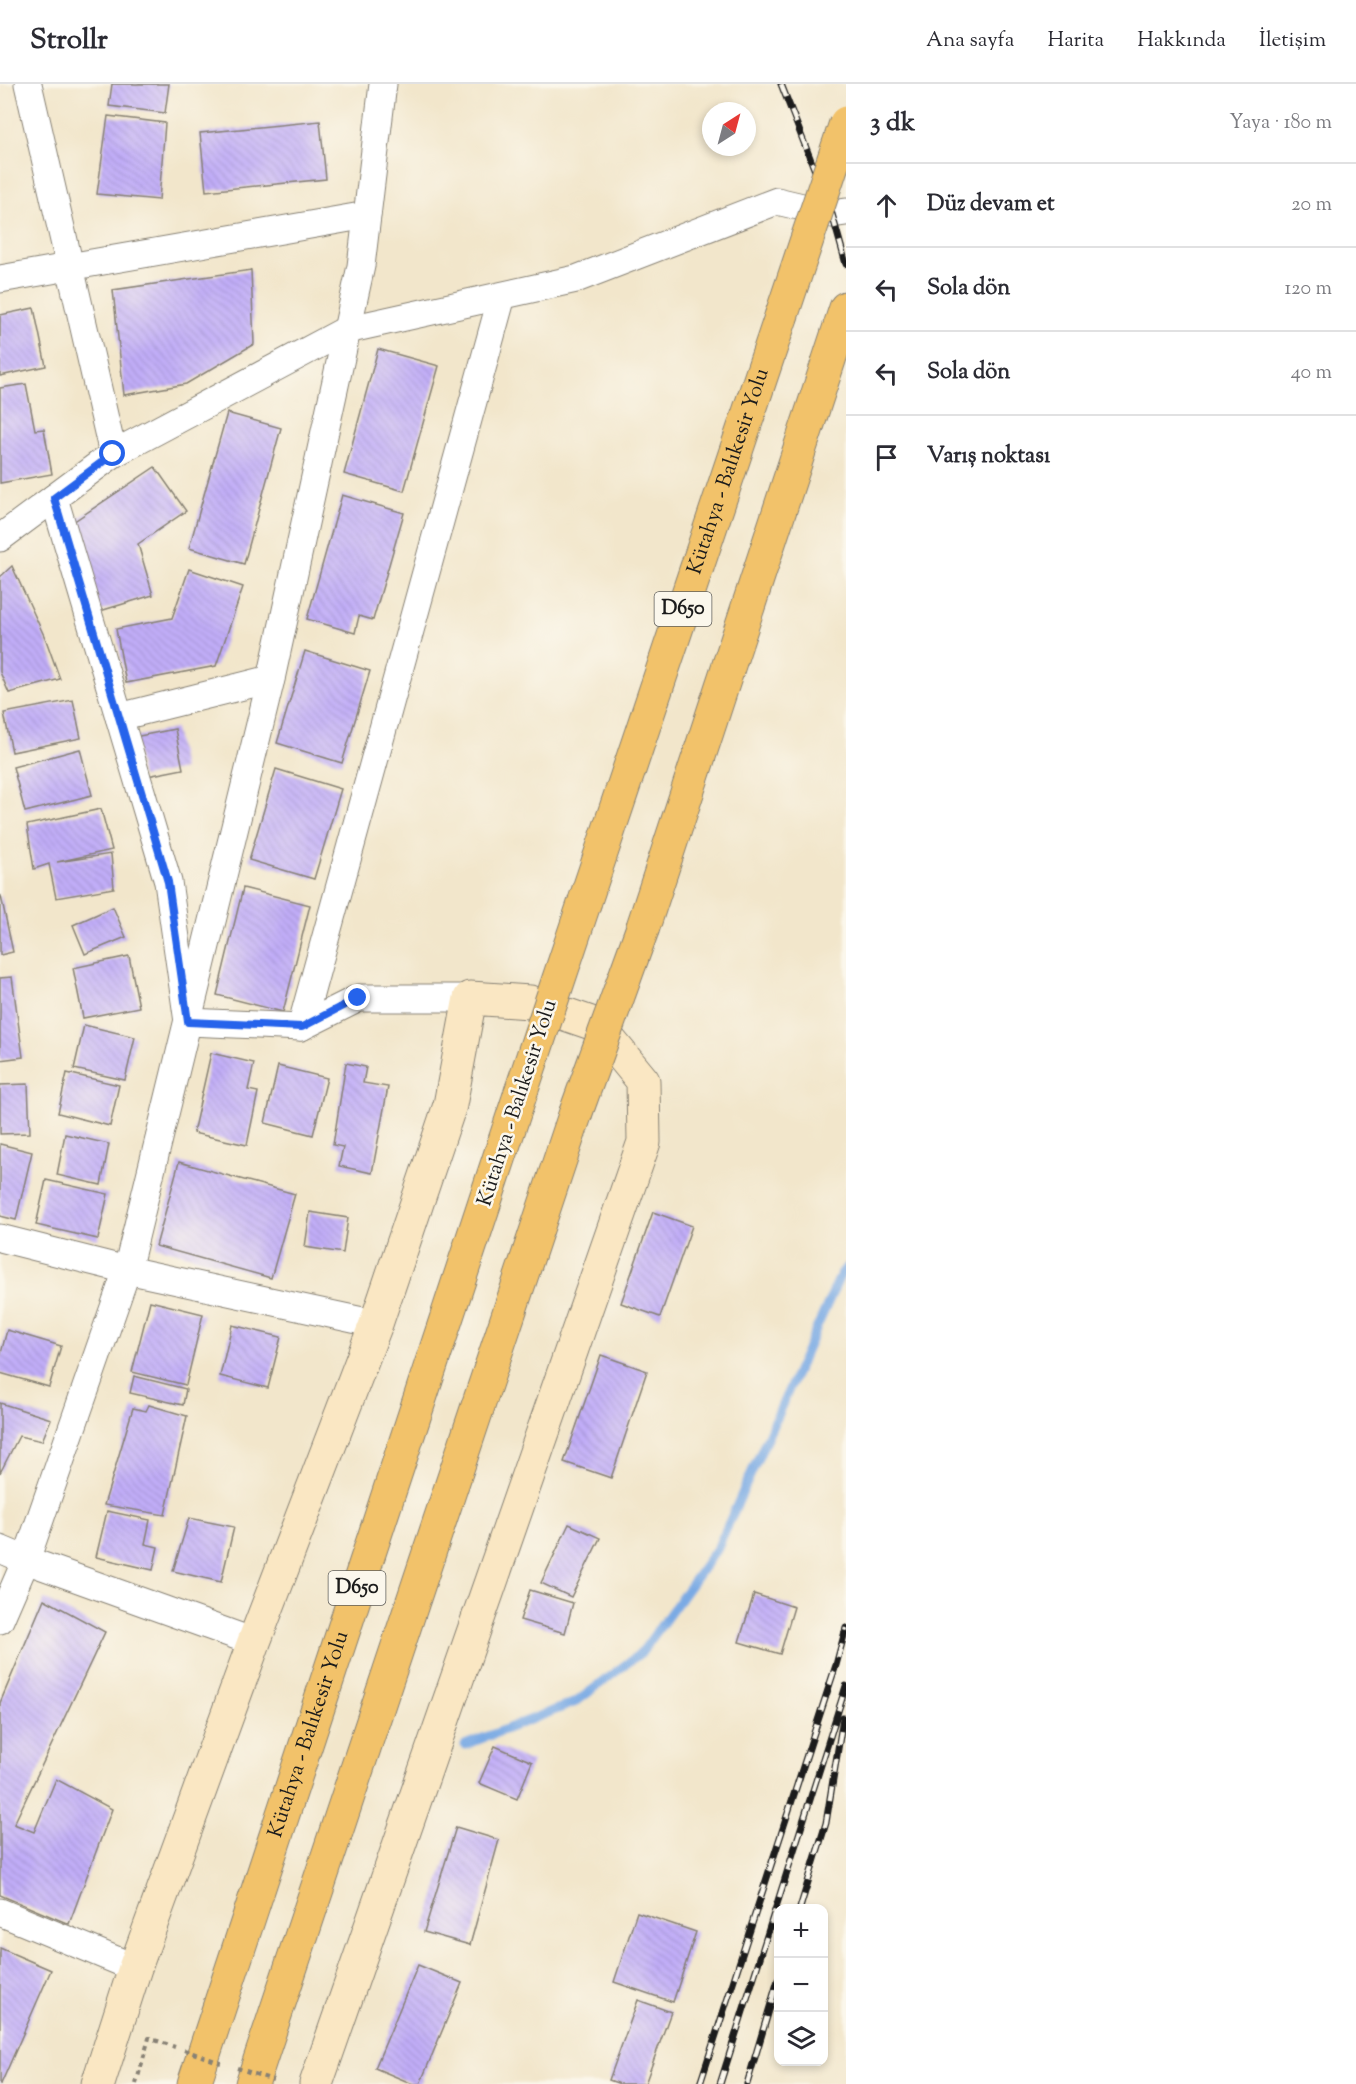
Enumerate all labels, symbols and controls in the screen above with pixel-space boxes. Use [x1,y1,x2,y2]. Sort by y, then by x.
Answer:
text: Strollr [30,21,108,61]
text: Ana sayfa [926,26,1015,56]
text: Harita [1048,26,1104,56]
text: Hakkında [1137,26,1226,56]
text: İletişim [1259,26,1326,56]
north arrow [702,102,756,156]
text: 3 dk [870,105,915,142]
text: Yaya · 180 m [1229,109,1332,138]
icon: ahead [870,189,903,222]
text: Düz devam et [927,189,1054,221]
text: 20 m [1291,191,1332,220]
icon: left [870,273,903,306]
text: Sola dön [927,273,1010,305]
text: 120 m [1284,275,1332,304]
icon: left [870,357,903,390]
text: Sola dön [927,357,1010,389]
text: 40 m [1291,359,1332,388]
street label: Kütahya - Balıkesir Yolu [681,364,778,579]
route start [99,440,125,466]
icon: arrive [870,441,903,474]
text: Varış noktası [927,441,1050,473]
road number: D650 [654,592,712,626]
route end [344,984,370,1010]
street label: Kütahya - Balıkesir Yolu [470,996,566,1210]
road number: D650 [328,1571,386,1605]
street label: Kütahya - Balıkesir Yolu [261,1627,357,1842]
map controls [774,1904,828,2066]
button: + [774,1904,828,1958]
button: − [774,1958,828,2012]
button: layers [774,2012,828,2066]

